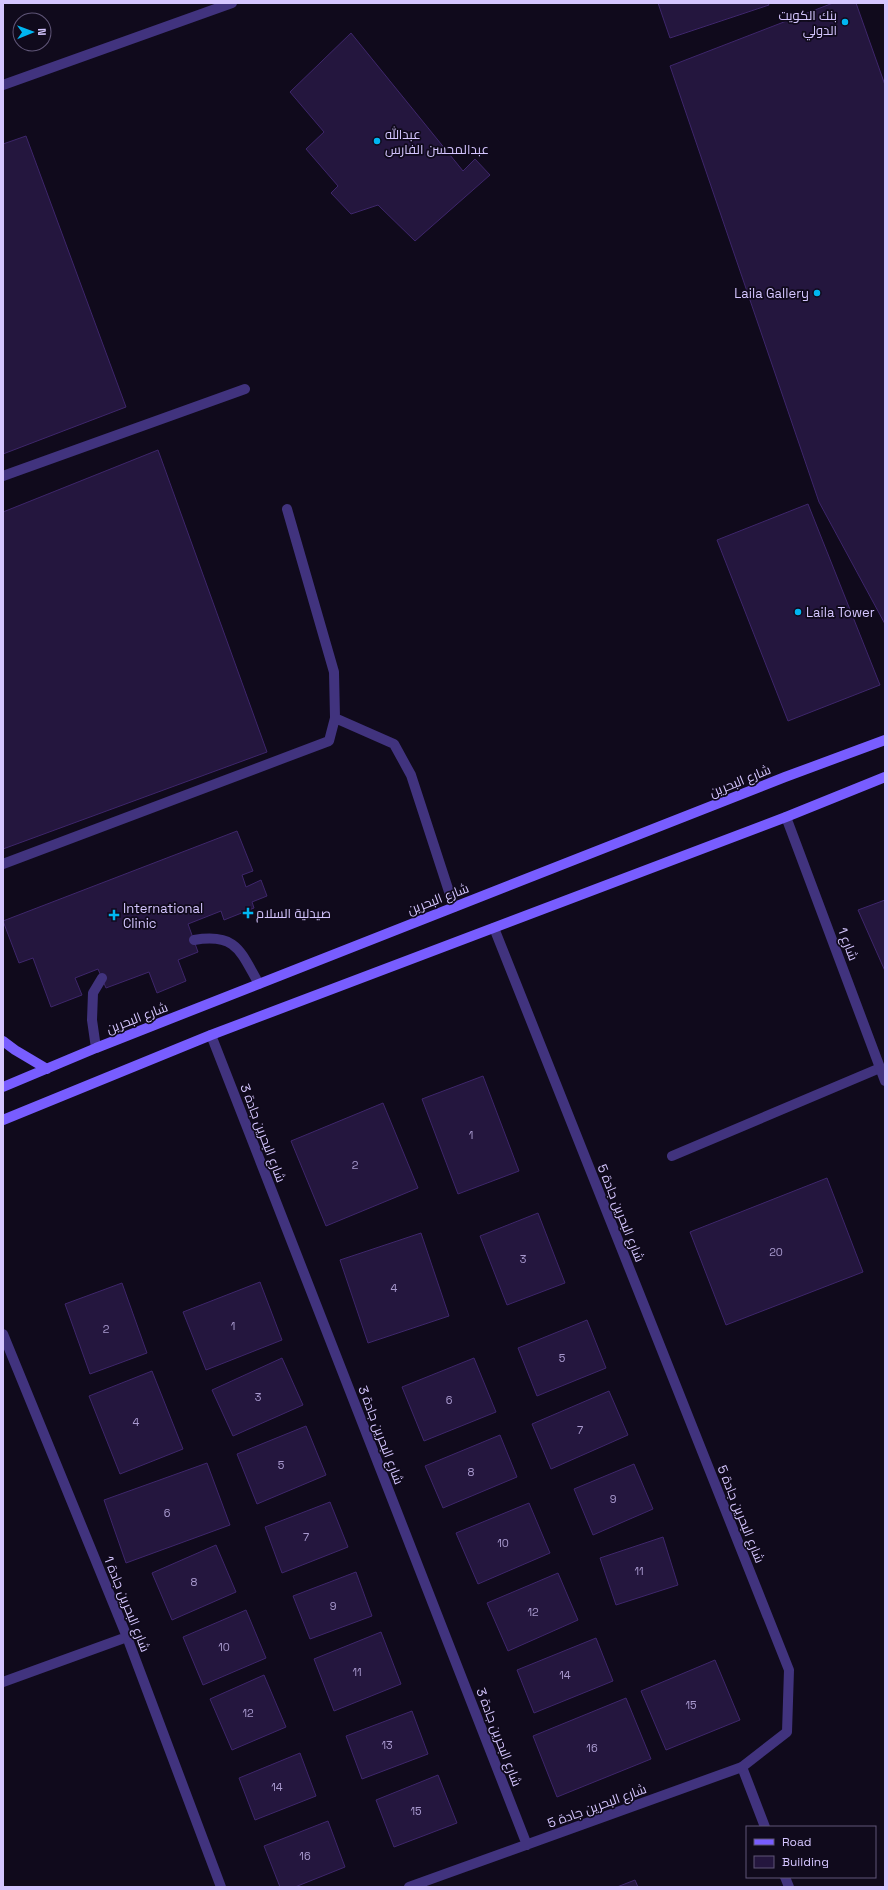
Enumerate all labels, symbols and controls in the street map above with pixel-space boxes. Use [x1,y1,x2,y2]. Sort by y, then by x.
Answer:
place label: بنك الكويت الدولي [779,7,837,41]
north arrow [12,12,52,52]
marker: بنك الكويت الدولي [840,17,850,27]
text: N [35,28,49,36]
place label: عبدالله عبدالمحسن الفارس [385,126,489,158]
marker: عبدالله عبدالمحسن الفارس [372,136,382,146]
place label: Laila Gallery [734,285,809,302]
marker: Laila Gallery [812,288,822,298]
place label: Laila Tower [806,604,875,621]
marker: Laila Tower [793,607,803,617]
street label: شارع البحرين [707,761,773,801]
street label: شارع البحرين [405,879,471,919]
place label: International Clinic [123,900,203,932]
place label: صيدلية السلام [256,905,331,923]
marker: صيدلية السلام [243,908,253,918]
marker: International Clinic [108,909,120,921]
street label: شارع 1 [834,925,862,963]
street label: شارع البحرين [104,998,170,1038]
street label: شارع البحرين جادة 3 [236,1081,290,1185]
house number: 1 [469,1128,473,1142]
house number: 2 [352,1158,359,1172]
street label: شارع البحرين جادة 5 [594,1162,648,1264]
house number: 20 [769,1245,783,1259]
house number: 3 [520,1252,527,1266]
house number: 4 [391,1281,398,1295]
house number: 1 [231,1319,235,1333]
house number: 2 [103,1322,110,1336]
house number: 5 [559,1351,566,1365]
street label: شارع البحرين جادة 3 [354,1383,408,1487]
house number: 3 [255,1390,262,1404]
house number: 6 [446,1393,453,1407]
house number: 4 [133,1415,140,1429]
house number: 7 [577,1423,583,1437]
house number: 5 [278,1458,285,1472]
street label: شارع البحرين جادة 5 [714,1463,768,1565]
house number: 8 [468,1465,475,1479]
house number: 9 [610,1492,617,1506]
house number: 6 [164,1506,171,1520]
house number: 7 [303,1530,309,1544]
house number: 10 [497,1536,509,1550]
street label: شارع البحرين جادة 1 [100,1554,154,1654]
house number: 11 [634,1564,644,1578]
house number: 8 [191,1575,198,1589]
house number: 9 [330,1599,337,1613]
house number: 12 [527,1605,539,1619]
house number: 10 [218,1640,230,1654]
house number: 11 [352,1665,362,1679]
house number: 14 [559,1668,571,1682]
street label: شارع البحرين جادة 3 [472,1685,526,1789]
house number: 15 [685,1698,697,1712]
house number: 12 [242,1706,254,1720]
house number: 13 [381,1738,393,1752]
house number: 16 [586,1741,598,1755]
house number: 14 [271,1780,283,1794]
street label: شارع البحرين جادة 5 [545,1780,649,1832]
house number: 15 [410,1804,422,1818]
legend [746,1826,876,1878]
text: Road [782,1834,811,1850]
house number: 16 [299,1849,311,1863]
text: Building [782,1854,829,1870]

